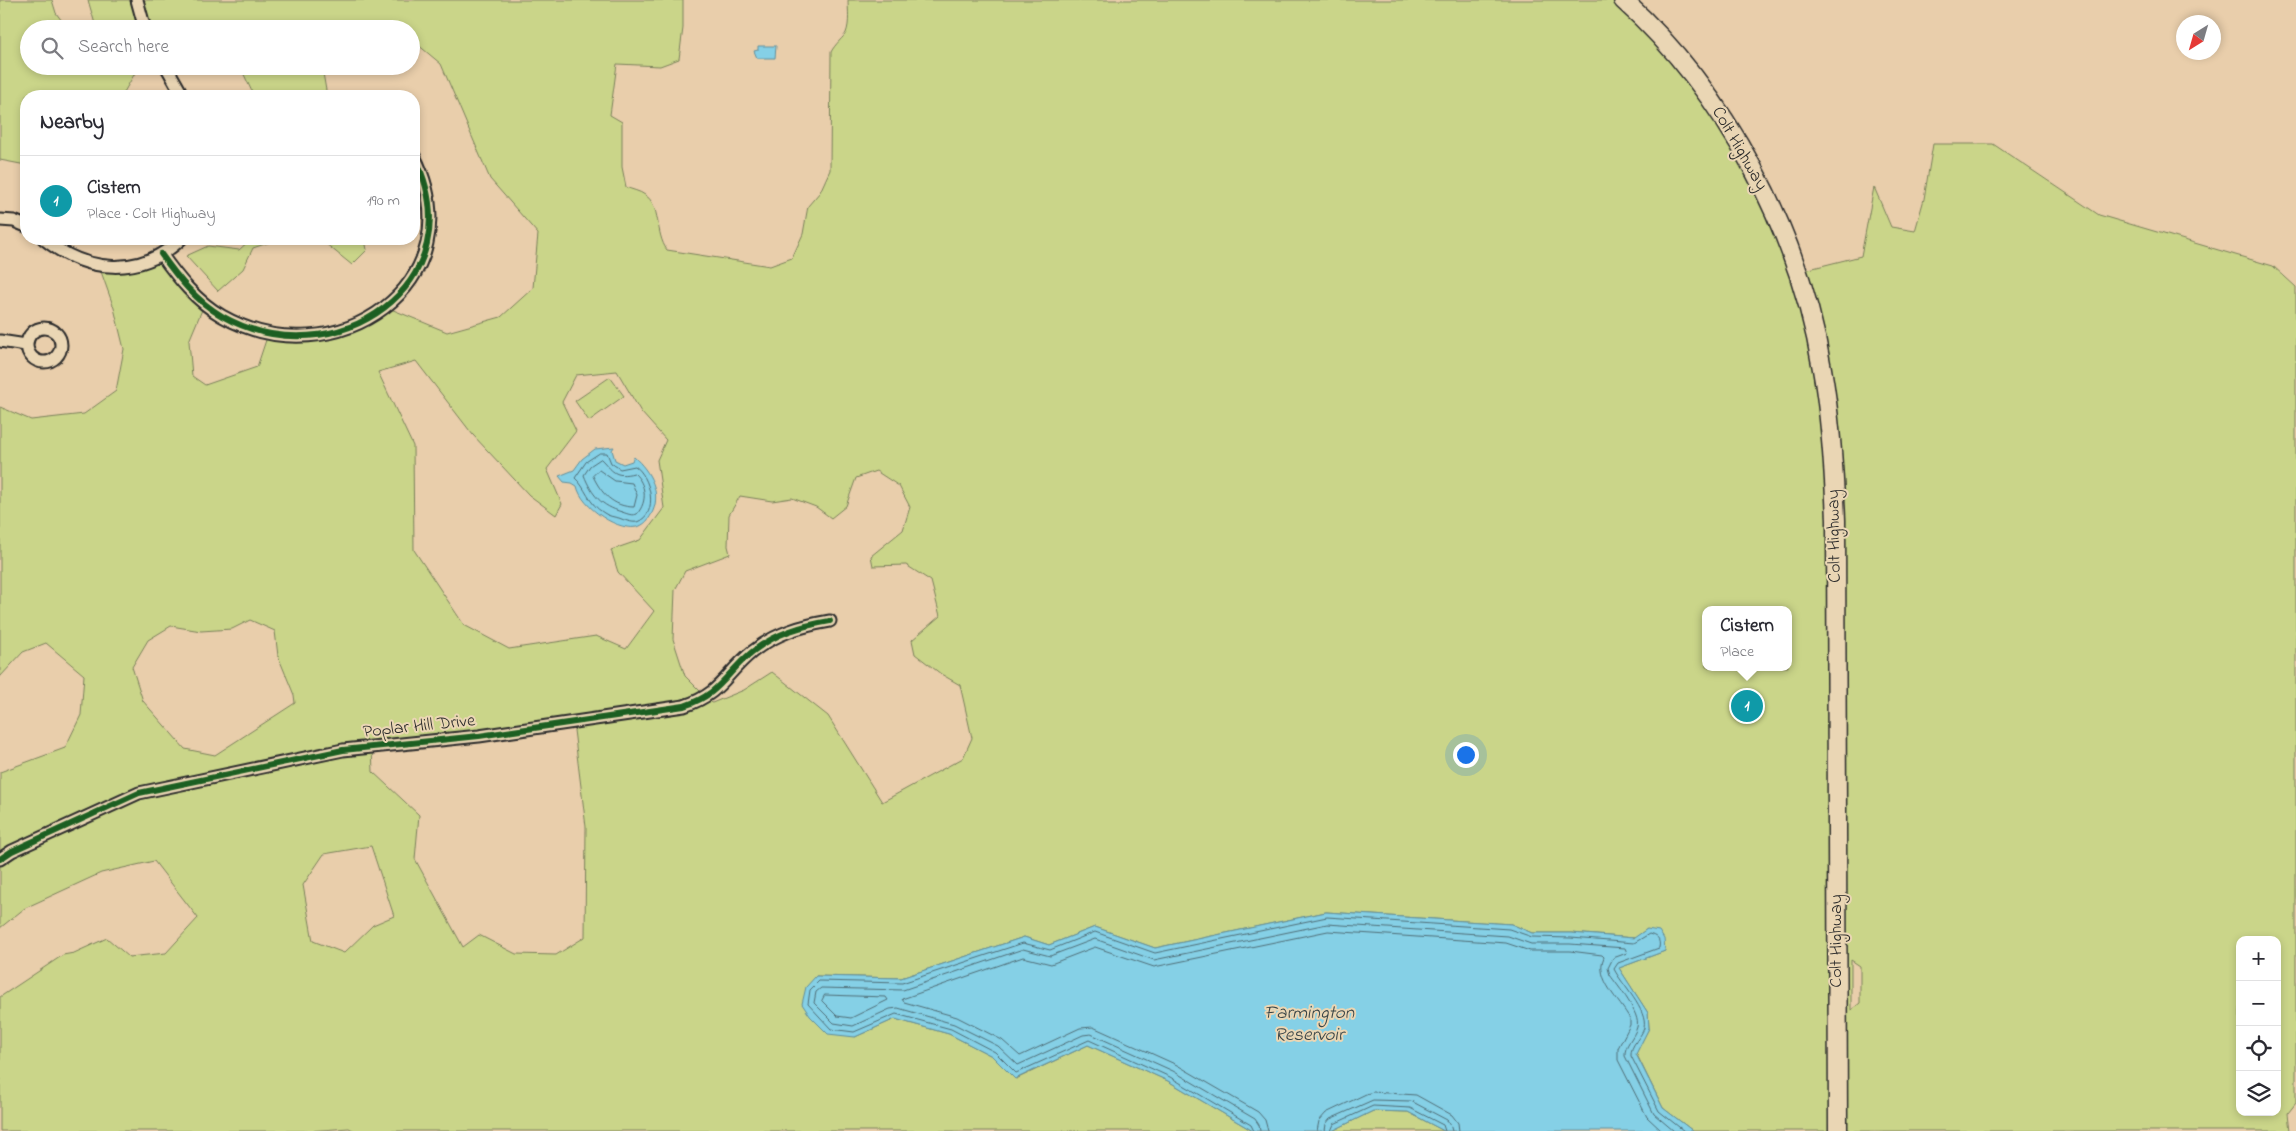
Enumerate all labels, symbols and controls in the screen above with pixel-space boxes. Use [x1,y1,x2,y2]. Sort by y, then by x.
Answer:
north arrow [2176,15,2221,60]
search box [20,20,420,75]
icon: search [38,34,66,62]
text: Search here [78,34,169,61]
street label: Colt Highway [1704,102,1774,196]
text: Nearby [40,108,104,138]
text: Cistern [87,175,141,202]
text: 1 [53,189,59,213]
text: 190 m [367,189,400,213]
text: Place · Colt Highway [87,202,215,226]
street label: Colt Highway [1821,489,1850,583]
popup [1702,606,1792,671]
text: Cistern [1720,613,1774,640]
text: Place [1720,640,1754,664]
pin: 1 [1731,687,1763,725]
street label: Poplar Hill Drive [362,708,477,746]
your location [1453,742,1479,768]
street label: Colt Highway [1824,894,1851,988]
map controls [2236,936,2281,1116]
button: + [2236,936,2281,981]
button: − [2236,981,2281,1026]
water label: Farmington Reservoir [1264,1000,1355,1049]
button: locate [2236,1026,2281,1071]
button: layers [2236,1071,2281,1116]

